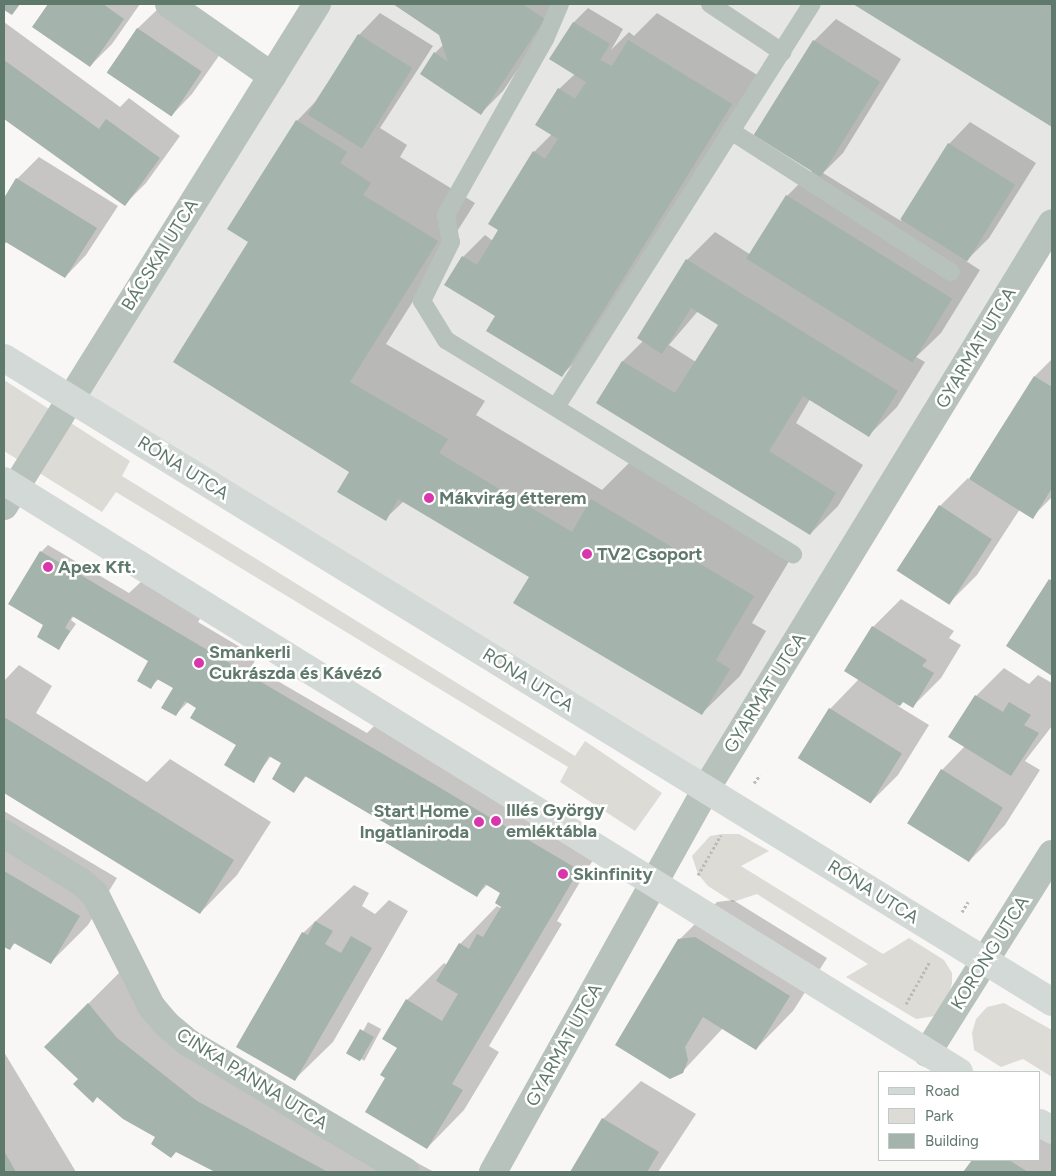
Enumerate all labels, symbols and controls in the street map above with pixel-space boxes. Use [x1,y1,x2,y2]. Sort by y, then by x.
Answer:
street label: BÁCSKAI UTCA [117,195,203,315]
street label: GYARMAT UTCA [931,284,1021,412]
street label: RÓNA UTCA [133,431,233,505]
place label: Mákvirág étterem [439,487,587,509]
marker: Mákvirág étterem [423,492,435,504]
place label: TV2 Csoport [597,543,702,565]
marker: TV2 Csoport [581,548,593,560]
place label: Apex Kft. [58,556,136,578]
marker: Apex Kft. [42,561,54,573]
street label: GYARMAT UTCA [719,629,811,757]
place label: Smankerli Cukrászda és Kávézó [209,642,382,684]
street label: RÓNA UTCA [478,643,578,717]
marker: Smankerli Cukrászda és Kávézó [193,657,205,669]
place label: Illés György emléktábla [506,800,605,842]
place label: Start Home Ingatlaniroda [359,801,469,844]
marker: Illés György emléktábla [490,815,502,827]
marker: Start Home Ingatlaniroda [473,816,485,828]
street label: RÓNA UTCA [823,855,923,929]
place label: Skinfinity [573,863,653,885]
marker: Skinfinity [557,868,569,880]
street label: KORONG UTCA [946,892,1034,1014]
street label: GYARMAT UTCA [521,980,607,1110]
street label: CINKA PANNA UTCA [172,1024,332,1134]
legend [878,1071,1041,1161]
text: Road [925,1082,960,1100]
text: Park [925,1107,954,1125]
text: Building [925,1132,979,1150]

